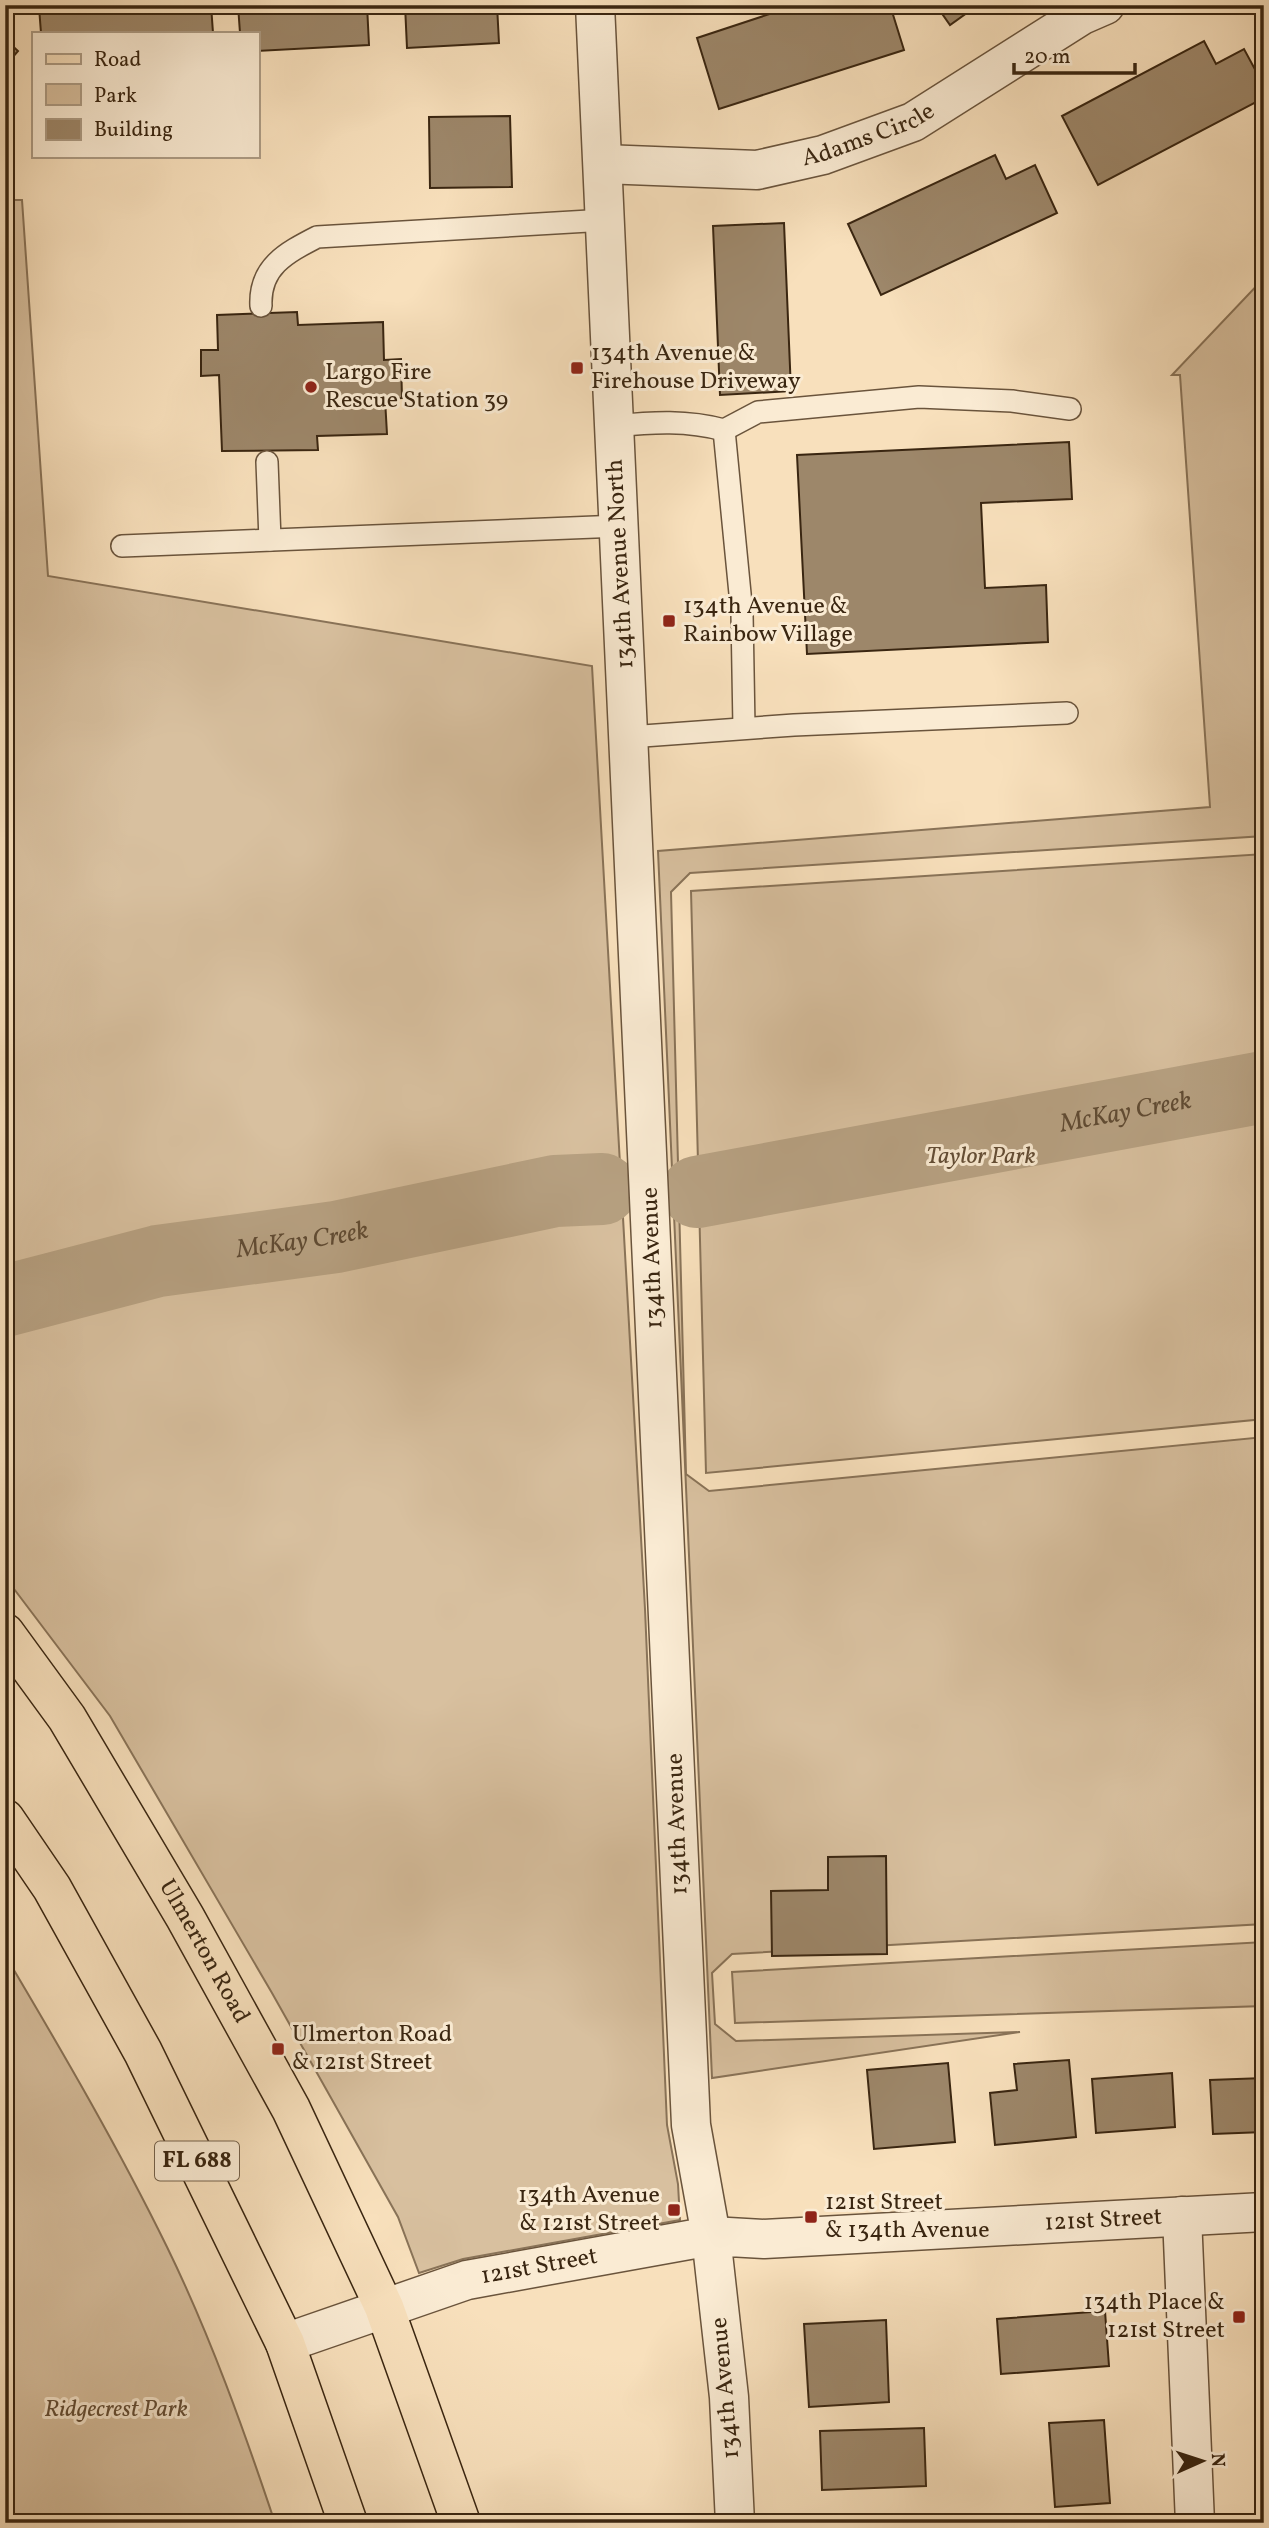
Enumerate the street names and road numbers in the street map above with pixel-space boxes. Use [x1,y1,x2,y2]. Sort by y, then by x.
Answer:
street label: Adams Circle [799,95,942,176]
street label: 134th Avenue North [599,458,643,670]
street label: 134th Avenue [634,1186,672,1330]
street label: 134th Avenue [659,1752,697,1896]
street label: Ulmerton Road [150,1873,258,2030]
road number: FL 688 [155,2142,239,2180]
street label: 121st Street [1043,2201,1163,2241]
street label: 121st Street [478,2240,600,2294]
street label: 134th Avenue [703,2316,749,2460]

